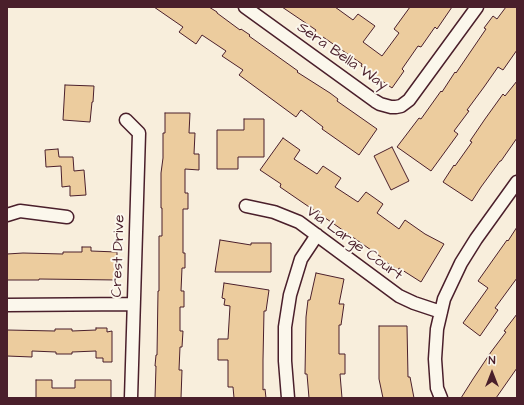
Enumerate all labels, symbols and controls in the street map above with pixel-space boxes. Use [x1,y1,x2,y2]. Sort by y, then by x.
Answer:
street label: Sera Bella Way [293,19,391,95]
street label: Via Large Court [302,203,406,285]
street label: Crest Drive [109,214,129,298]
north arrow [472,353,512,393]
text: N [489,353,495,368]

